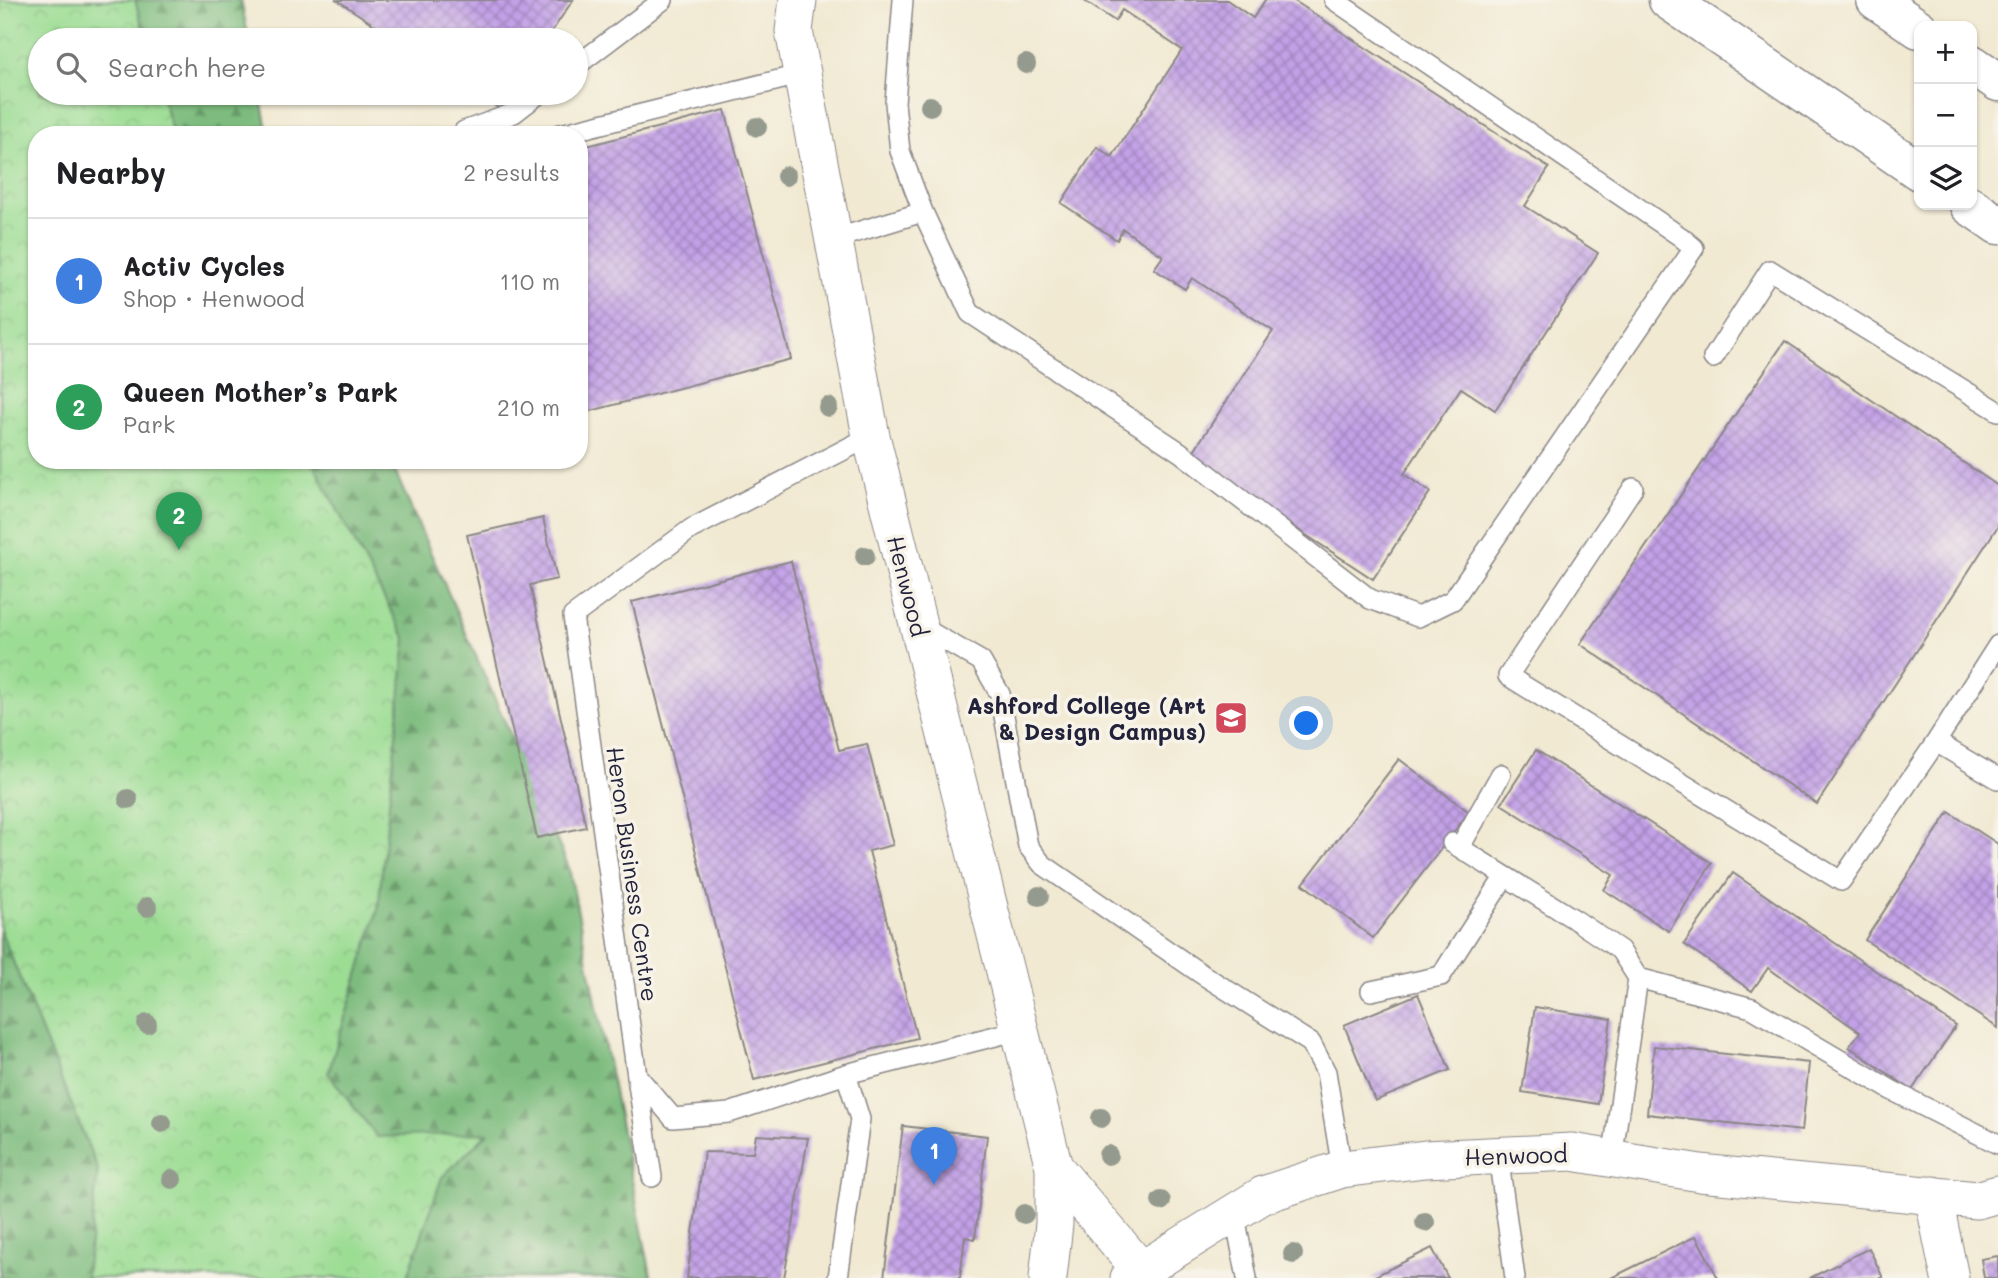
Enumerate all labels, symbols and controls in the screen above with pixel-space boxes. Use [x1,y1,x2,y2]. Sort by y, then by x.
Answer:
map controls [1914,21,1977,210]
button: + [1914,21,1977,84]
search box [28,28,588,105]
icon: search [52,48,90,86]
text: Search here [108,50,266,84]
button: − [1914,84,1977,147]
button: layers [1914,147,1977,210]
text: Nearby [56,152,166,192]
text: 2 results [463,157,560,187]
text: Activ Cycles [123,249,285,283]
text: 1 [74,266,84,296]
text: 110 m [500,266,560,296]
text: Shop · Henwood [123,283,305,313]
text: Queen Mother’s Park [123,375,398,409]
text: 2 [73,392,85,422]
text: 210 m [497,392,560,422]
text: Park [123,409,175,439]
pin: 2 [156,492,202,550]
street label: Henwood [881,532,935,640]
place label: Ashford College (Art & Design Campus) [967,690,1206,746]
school or university icon: Ashford College (Art & Design Campus) [1212,699,1250,737]
your location [1289,706,1323,740]
street label: Heron Business Centre [600,745,666,1003]
pin: 1 [911,1127,957,1185]
street label: Henwood [1464,1138,1568,1172]

